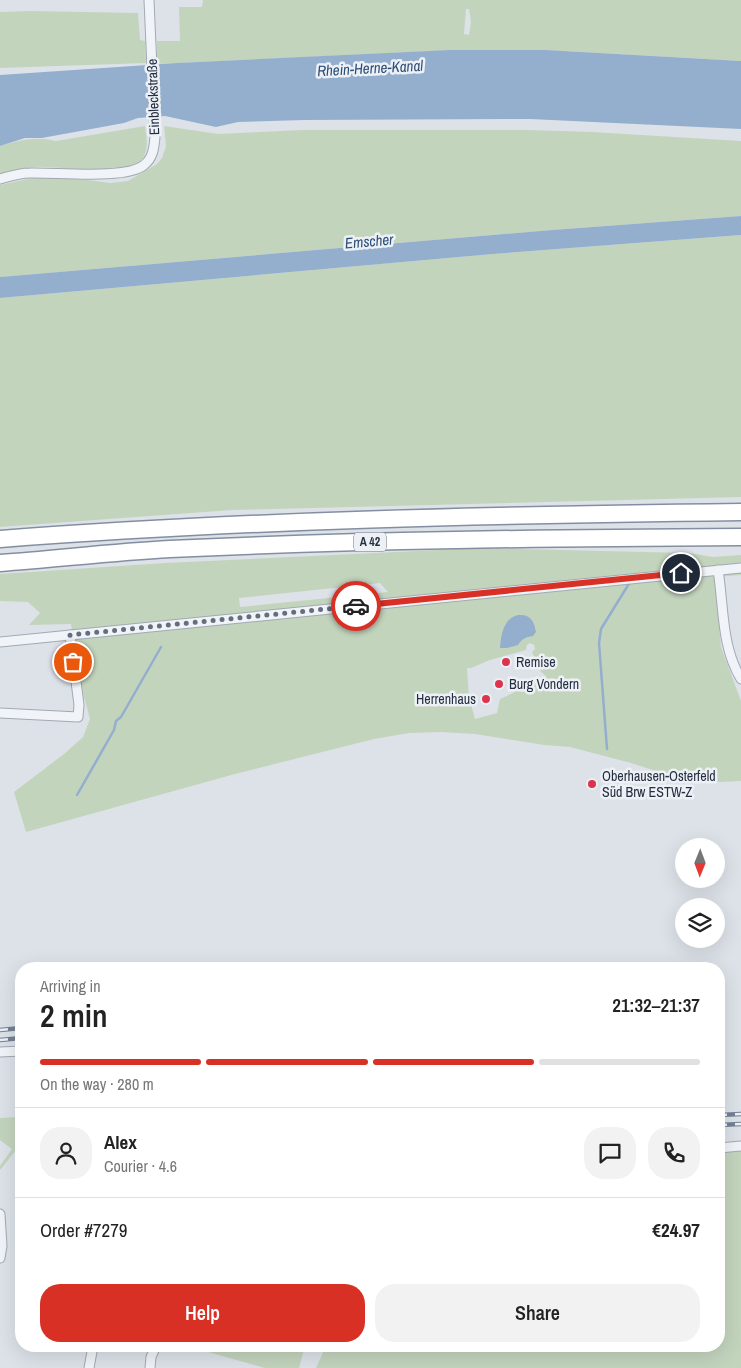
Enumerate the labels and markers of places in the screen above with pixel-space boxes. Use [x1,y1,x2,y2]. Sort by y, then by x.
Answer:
pin [660,552,702,594]
pin [52,641,94,683]
place label: Remise [516,653,556,671]
marker: Remise [500,656,512,668]
place label: Burg Vondern [509,675,579,693]
marker: Burg Vondern [493,678,505,690]
place label: Herrenhaus [416,690,476,708]
marker: Herrenhaus [480,693,492,705]
place label: Oberhausen-Osterfeld Süd Brw ESTW-Z [602,767,716,801]
marker: Oberhausen-Osterfeld Süd Brw ESTW-Z [586,778,598,790]

